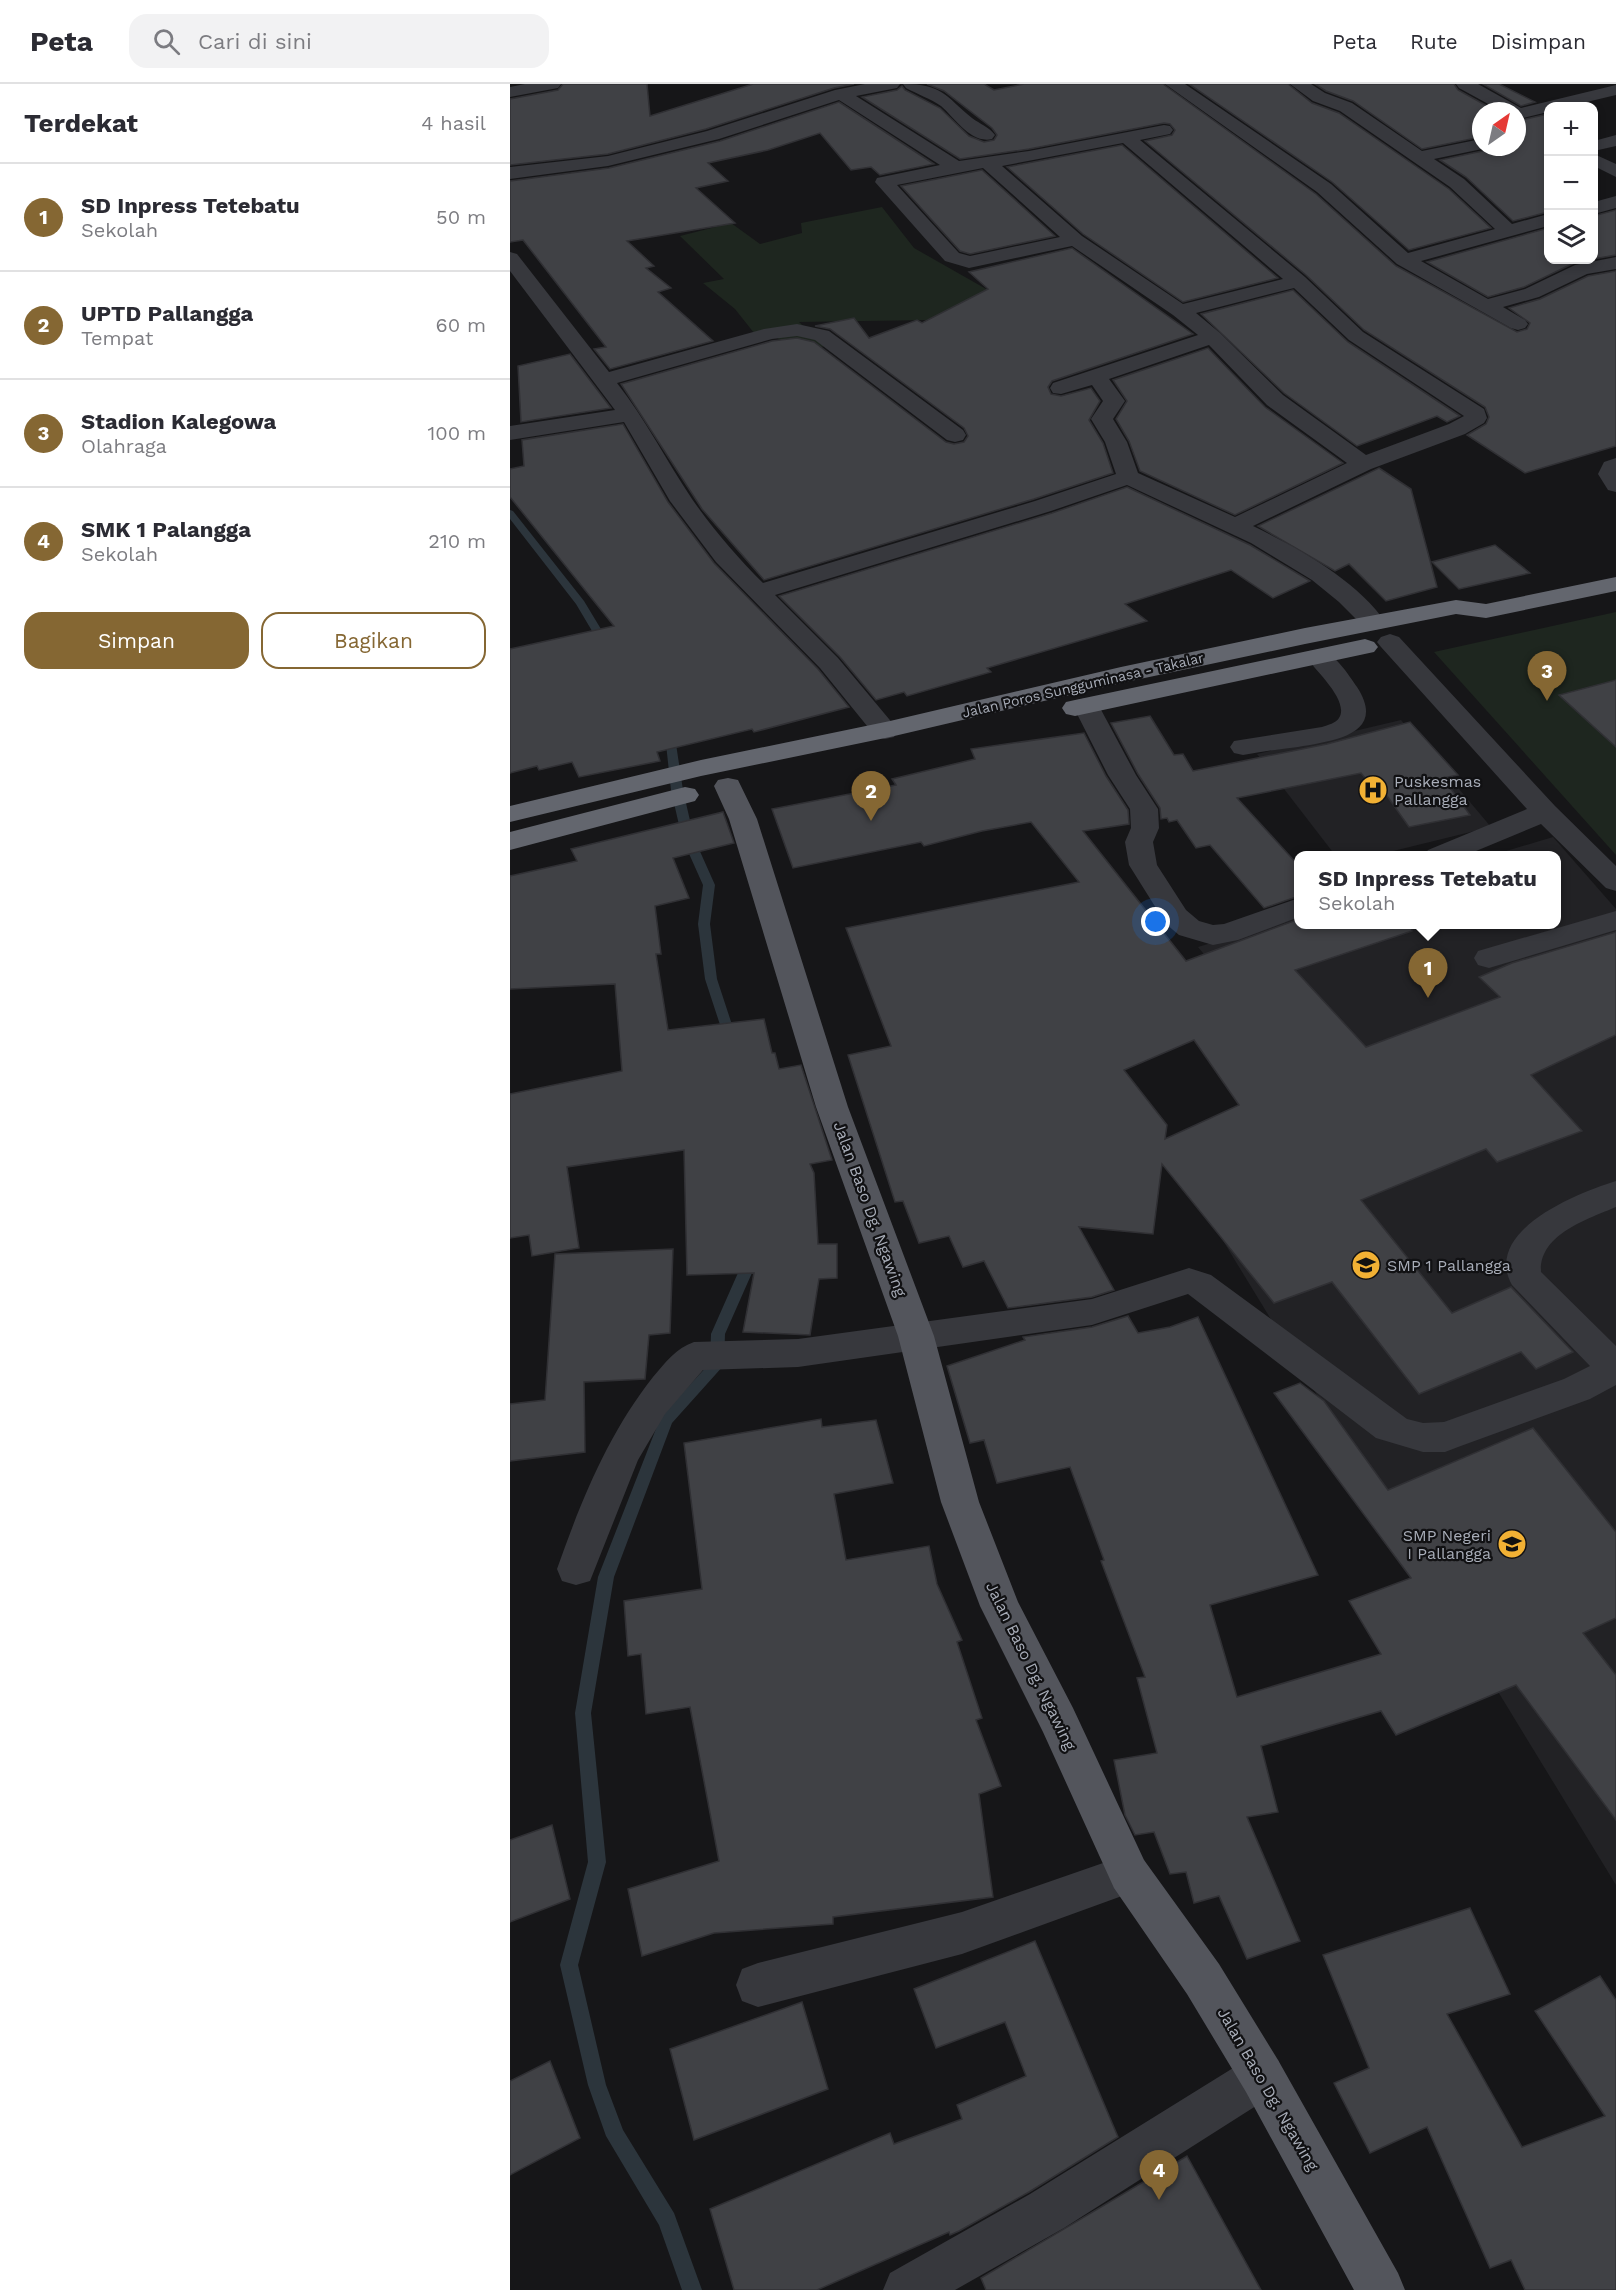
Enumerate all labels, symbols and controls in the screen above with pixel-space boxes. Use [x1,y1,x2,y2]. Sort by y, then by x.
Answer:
search box [129,14,549,68]
text: Peta [30,25,93,58]
icon: search [150,25,183,58]
text: Cari di sini [198,29,312,54]
text: Peta [1332,29,1377,54]
text: Rute [1410,29,1458,54]
text: Disimpan [1491,29,1586,54]
north arrow [1472,102,1526,156]
map controls [1544,102,1598,264]
button: + [1544,102,1598,156]
text: Terdekat [24,108,138,138]
text: 4 hasil [421,111,486,135]
button: − [1544,156,1598,210]
text: SD Inpress Tetebatu [81,193,300,218]
text: 1 [39,205,48,229]
text: 50 m [436,205,486,229]
button: layers [1544,210,1598,264]
text: Sekolah [81,218,158,242]
text: UPTD Pallangga [81,301,253,326]
text: 2 [38,313,49,337]
text: 60 m [436,313,486,337]
text: Tempat [81,326,153,350]
text: Stadion Kalegowa [81,409,276,434]
text: 3 [38,421,49,445]
text: 100 m [427,421,486,445]
text: Olahraga [81,434,167,458]
text: SMK 1 Palangga [81,517,251,542]
text: 4 [37,529,50,553]
text: 210 m [428,529,486,553]
text: Sekolah [81,542,158,566]
button: Simpan [24,612,249,669]
button: Bagikan [261,612,486,669]
street label: Jalan Poros Sungguminasa - Takalar [961,649,1206,721]
pin: 3 [1528,652,1566,701]
pin: 2 [852,772,890,821]
place label: Puskesmas Pallangga [1394,772,1481,809]
hospital icon: Puskesmas Pallangga [1357,774,1389,806]
popup [1294,851,1561,929]
text: SD Inpress Tetebatu [1318,866,1537,891]
text: Sekolah [1318,891,1395,915]
your location [1141,907,1170,936]
pin: 1 [1408,948,1448,998]
street label: Jalan Baso Dg. Ngawing [829,1119,911,1300]
school or university icon: SMP 1 Pallangga [1350,1249,1382,1281]
place label: SMP 1 Pallangga [1387,1256,1511,1275]
place label: SMP Negeri I Pallangga [1403,1526,1491,1563]
school or university icon: SMP Negeri I Pallangga [1496,1528,1528,1560]
street label: Jalan Baso Dg. Ngawing [982,1579,1080,1754]
street label: Jalan Baso Dg. Ngawing [1214,2004,1323,2174]
pin: 4 [1140,2150,1178,2200]

